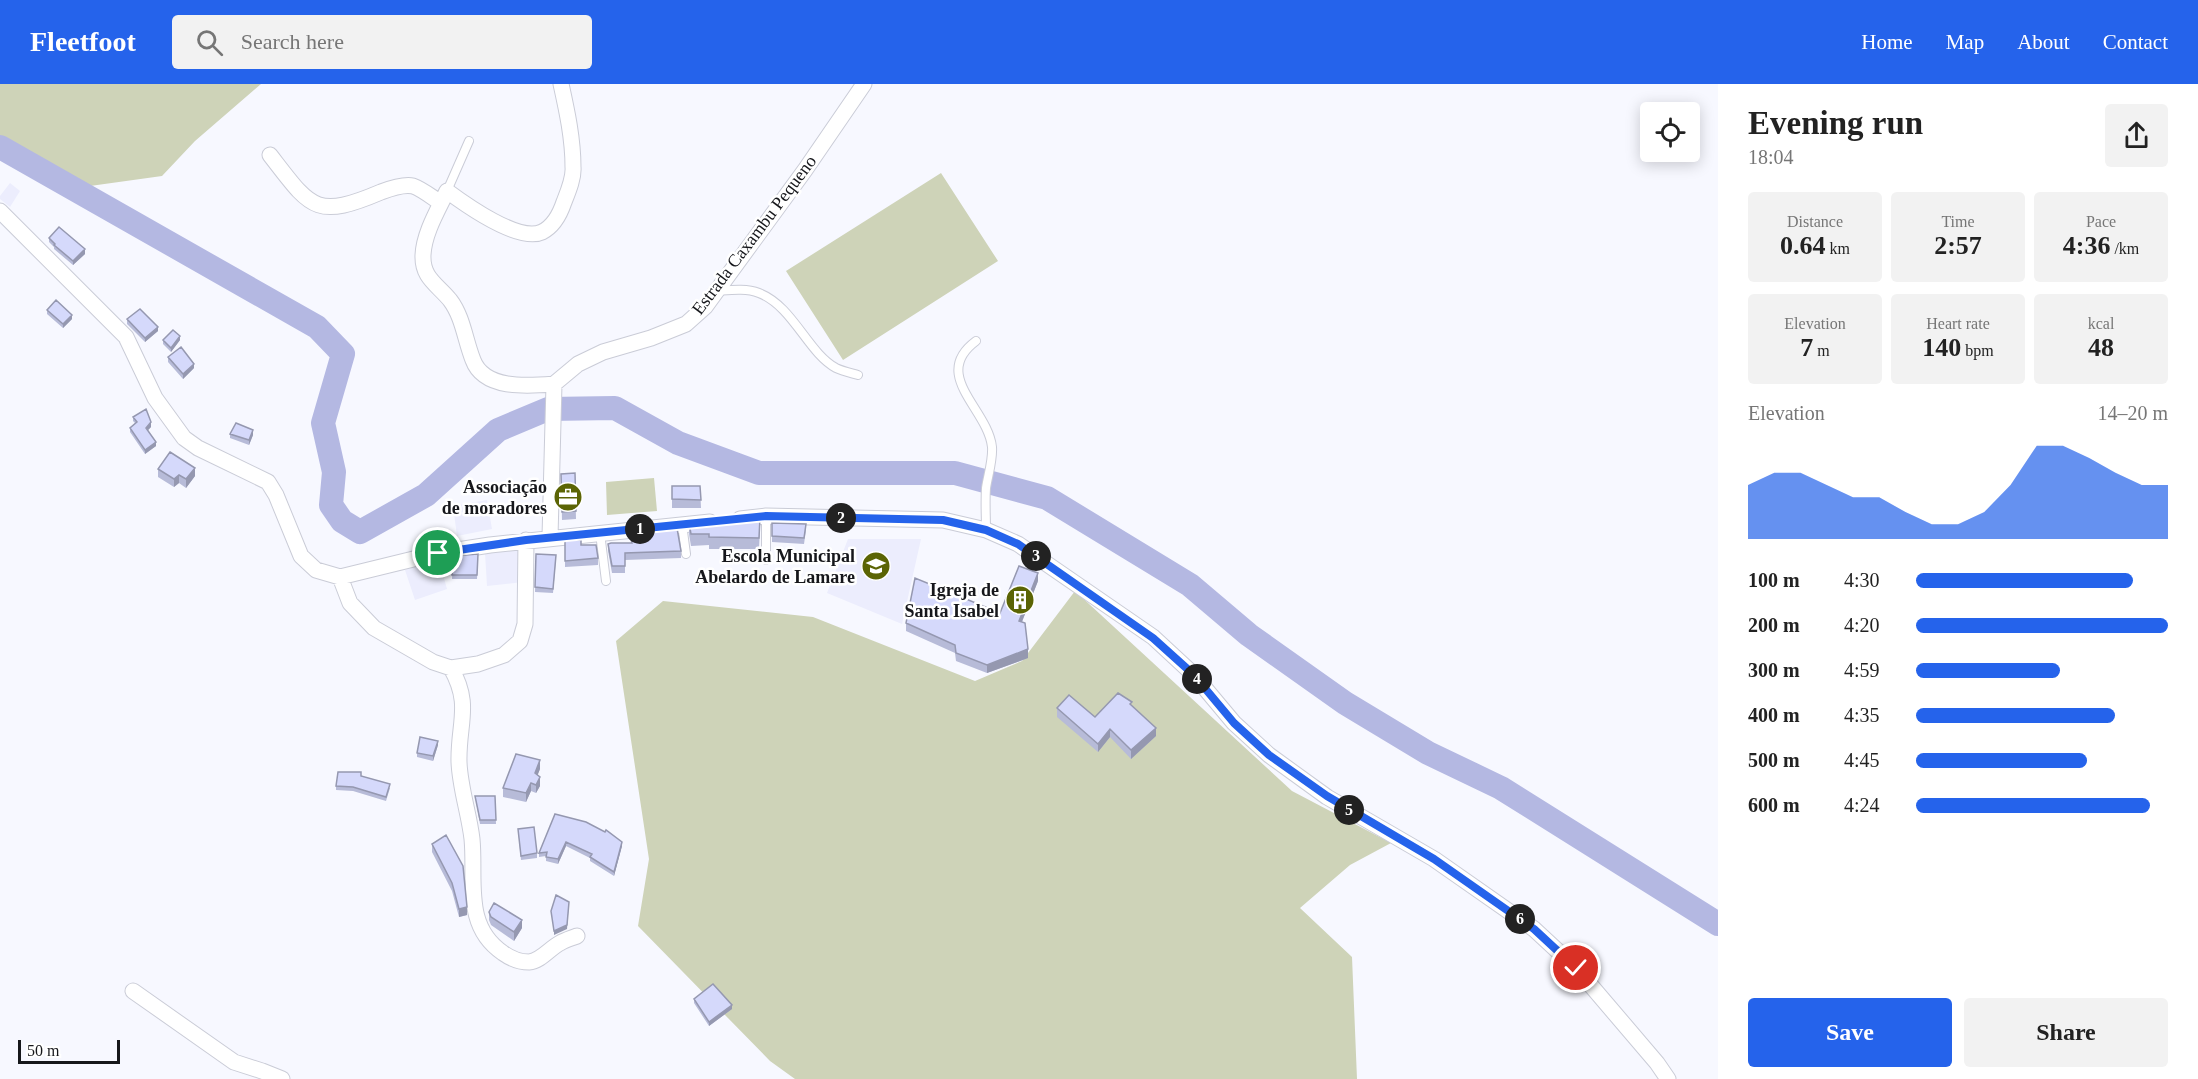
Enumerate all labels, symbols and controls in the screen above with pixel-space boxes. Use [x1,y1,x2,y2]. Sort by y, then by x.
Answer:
search box [172,15,592,69]
text: Fleetfoot [30,26,136,57]
icon: search [193,26,226,59]
text: Search here [241,29,344,54]
text: Home [1861,30,1913,54]
text: Map [1946,30,1984,54]
text: About [2017,30,2070,54]
text: Contact [2103,30,2168,54]
map controls [1640,102,1700,162]
button: locate [1640,102,1700,162]
button: share [2105,104,2168,167]
text: Evening run [1748,105,1923,141]
text: 18:04 [1748,146,1794,168]
street label: Estrada Caxambu Pequeno [688,152,820,318]
text: Distance [1787,213,1843,230]
text: Time [1941,213,1975,230]
text: Pace [2086,213,2116,230]
text: 0.64 [1780,231,1826,260]
text: 2:57 [1934,231,1982,260]
text: 4:36 [2063,231,2110,260]
text: km [1826,240,1850,257]
text: /km [2110,240,2139,257]
text: Elevation [1784,315,1846,332]
text: Heart rate [1926,315,1990,332]
text: kcal [2088,315,2114,332]
text: 7 [1800,333,1813,362]
text: 140 [1922,333,1961,362]
text: 48 [2088,333,2114,362]
text: m [1813,342,1830,359]
text: bpm [1961,342,1994,359]
text: Elevation [1748,402,1825,424]
text: 14–20 m [2097,402,2168,424]
place label: Associação de moradores [442,477,547,518]
office icon: Associação de moradores [552,481,584,513]
pin: 2 [826,503,856,533]
text: 2 [837,509,845,526]
pin: 1 [625,514,655,544]
text: 1 [636,520,644,537]
pin [412,527,463,578]
icon: arrive [421,536,454,569]
pin: 3 [1021,541,1051,571]
place label: Escola Municipal Abelardo de Lamare [695,546,855,587]
text: 3 [1032,547,1040,564]
school or university icon: Escola Municipal Abelardo de Lamare [860,550,892,582]
text: 100 m [1748,569,1800,591]
text: 4:30 [1844,569,1880,591]
place label: Igreja de Santa Isabel [904,580,999,621]
building icon: Igreja de Santa Isabel [1004,584,1036,616]
text: 200 m [1748,614,1800,636]
text: 4:20 [1844,614,1880,636]
text: 300 m [1748,659,1800,681]
text: 4:59 [1844,659,1880,681]
pin: 4 [1182,664,1212,694]
text: 4 [1193,670,1201,687]
text: 400 m [1748,704,1800,726]
text: 4:35 [1844,704,1880,726]
text: 500 m [1748,749,1800,771]
text: 4:45 [1844,749,1880,771]
text: 600 m [1748,794,1800,816]
text: 4:24 [1844,794,1880,816]
pin: 5 [1334,795,1364,825]
text: 5 [1345,801,1353,818]
pin: 6 [1505,904,1535,934]
text: 6 [1516,910,1524,927]
pin [1550,942,1601,993]
icon: check [1559,951,1592,984]
button: Save [1748,998,1952,1067]
button: Share [1964,998,2168,1067]
scale bar [18,1037,120,1064]
text: 50 m [27,1042,59,1059]

